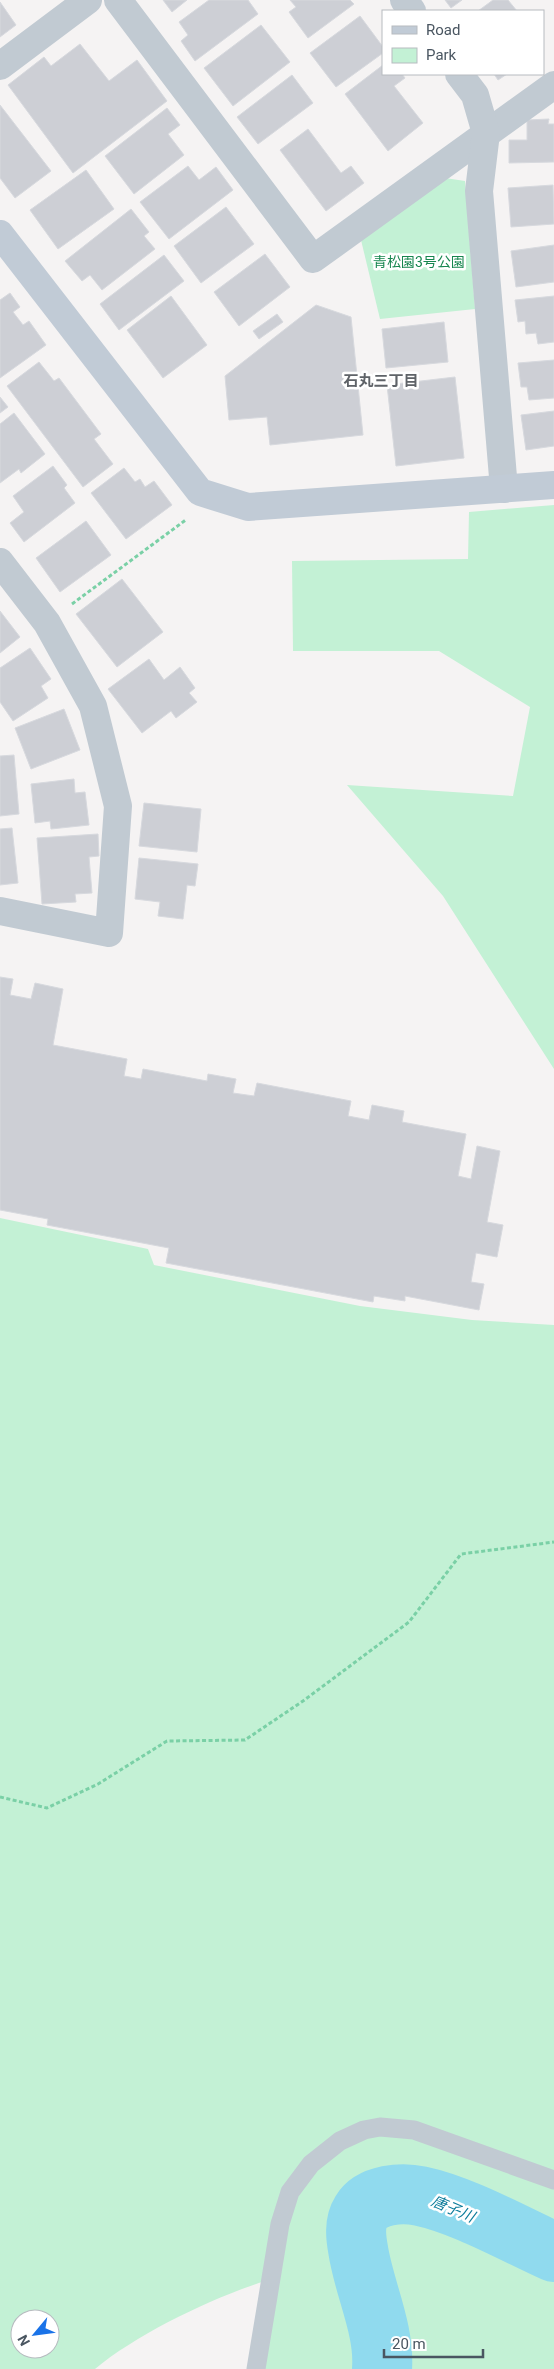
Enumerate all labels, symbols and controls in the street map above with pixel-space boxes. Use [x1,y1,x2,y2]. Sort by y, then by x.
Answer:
legend [382,10,544,75]
text: Road [426,21,460,39]
text: Park [426,46,457,64]
park label: 青松園3号公園 [373,254,465,270]
district label: 石丸三丁目 [343,372,419,390]
water label: 唐子川 [429,2192,479,2227]
north arrow [10,2309,60,2359]
scale bar [384,2326,483,2358]
text: N [14,2332,33,2349]
text: 20 m [392,2335,426,2353]

